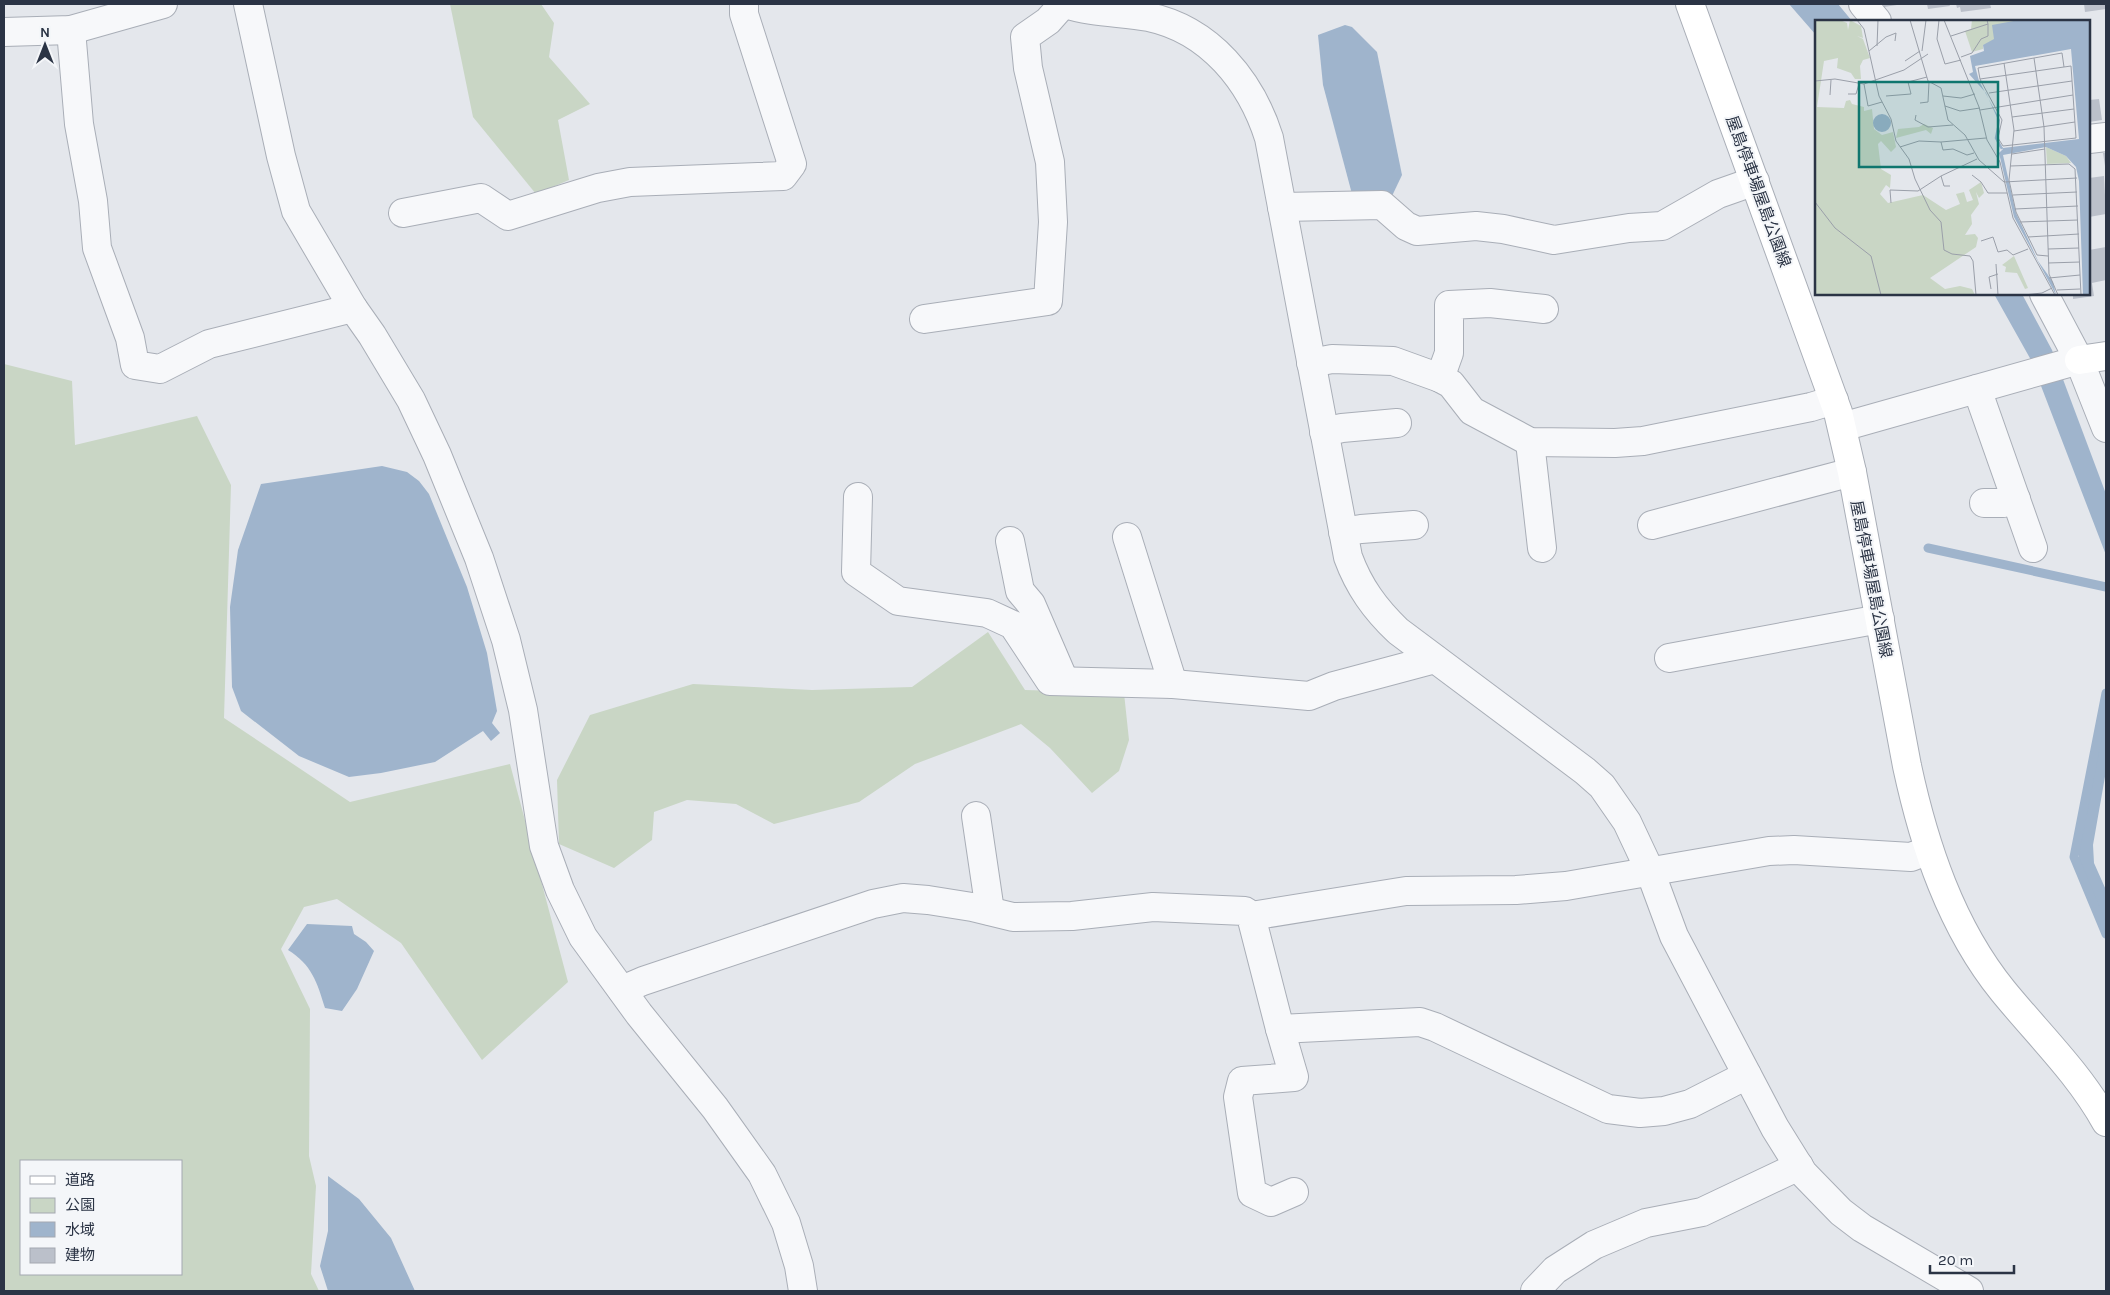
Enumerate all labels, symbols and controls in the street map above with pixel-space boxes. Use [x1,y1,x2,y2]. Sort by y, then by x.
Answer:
north arrow [20,20,70,70]
inset map [1815,20,2090,295]
text: N [40,24,50,41]
street label: 屋島停車場屋島公園線 [1722,113,1795,270]
street label: 屋島停車場屋島公園線 [1847,499,1896,659]
legend [20,1160,182,1275]
text: 道路 [65,1171,95,1189]
text: 公園 [65,1196,95,1214]
text: 水域 [65,1221,95,1239]
scale bar [1930,1242,2014,1274]
text: 建物 [65,1246,95,1264]
text: 20 m [1938,1251,1973,1269]

